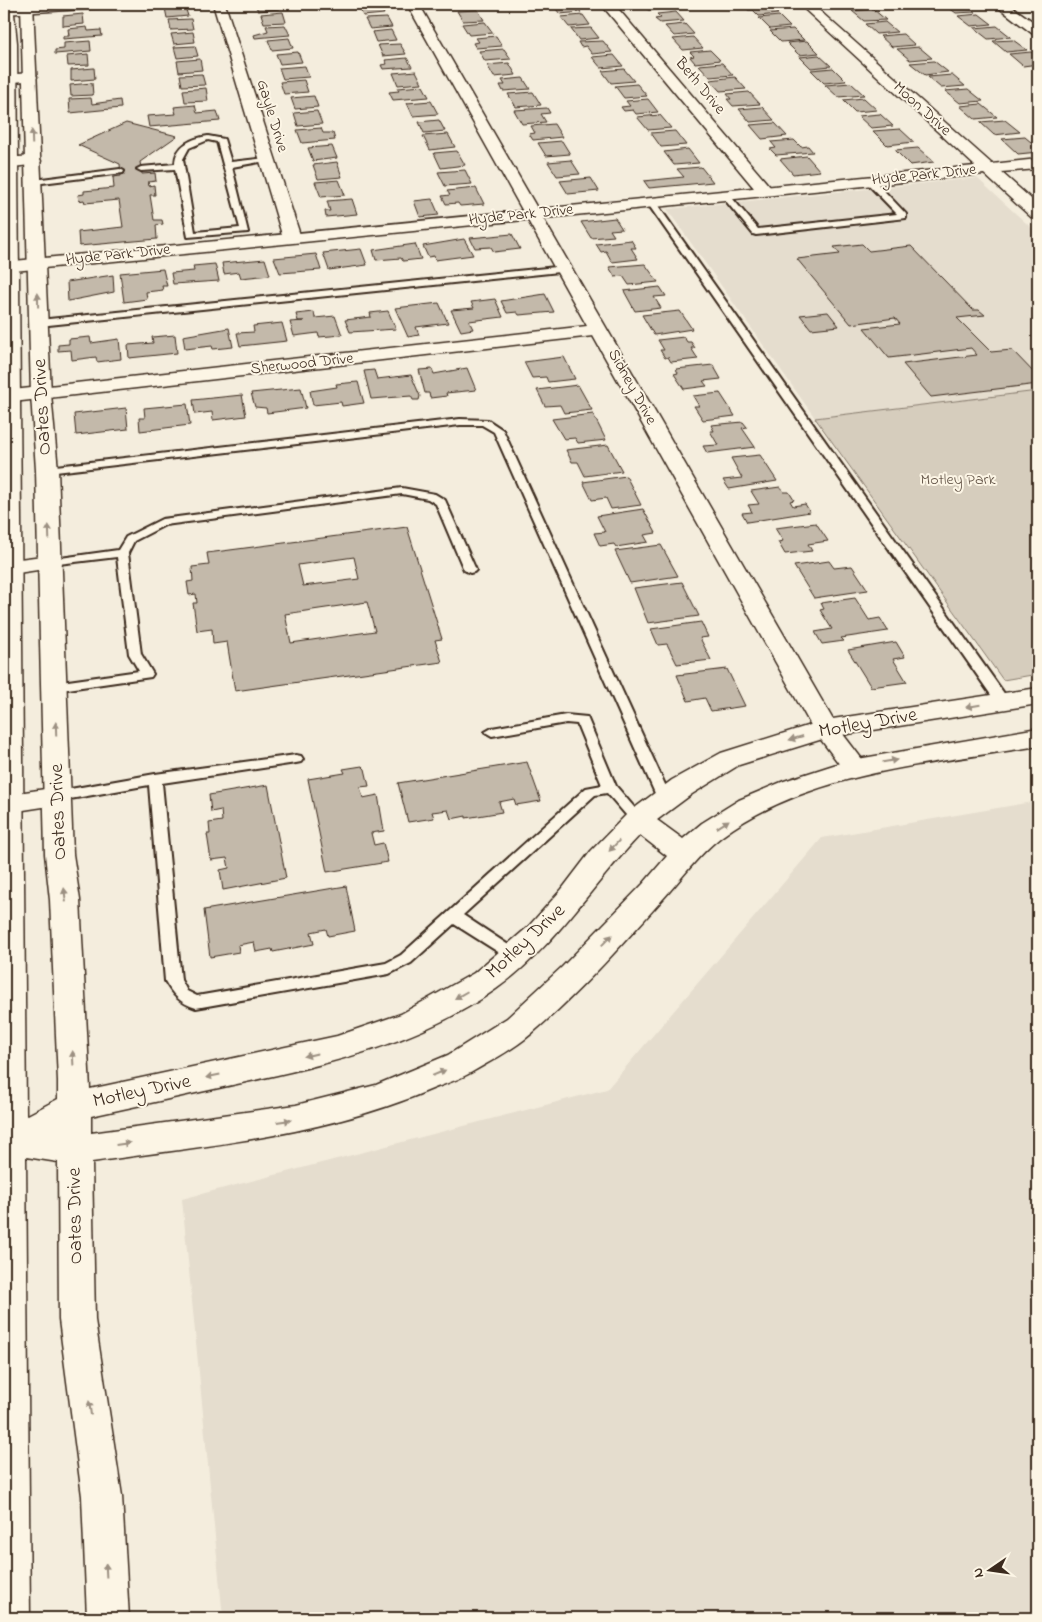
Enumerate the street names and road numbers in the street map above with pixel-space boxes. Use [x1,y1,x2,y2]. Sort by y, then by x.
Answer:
street label: Beth Drive [668,51,732,121]
street label: Moon Drive [887,76,957,142]
street label: Gayle Drive [250,77,295,156]
street label: Hyde Park Drive [870,157,978,192]
street label: Hyde Park Drive [467,197,575,232]
street label: Hyde Park Drive [64,237,172,272]
street label: Sidney Drive [601,345,663,430]
street label: Sherwood Drive [249,347,355,381]
street label: Oates Drive [26,358,60,456]
street label: Motley Drive [817,701,920,747]
street label: Oates Drive [43,763,75,861]
street label: Motley Drive [480,897,572,987]
street label: Motley Drive [90,1067,194,1117]
street label: Oates Drive [61,1167,91,1265]

